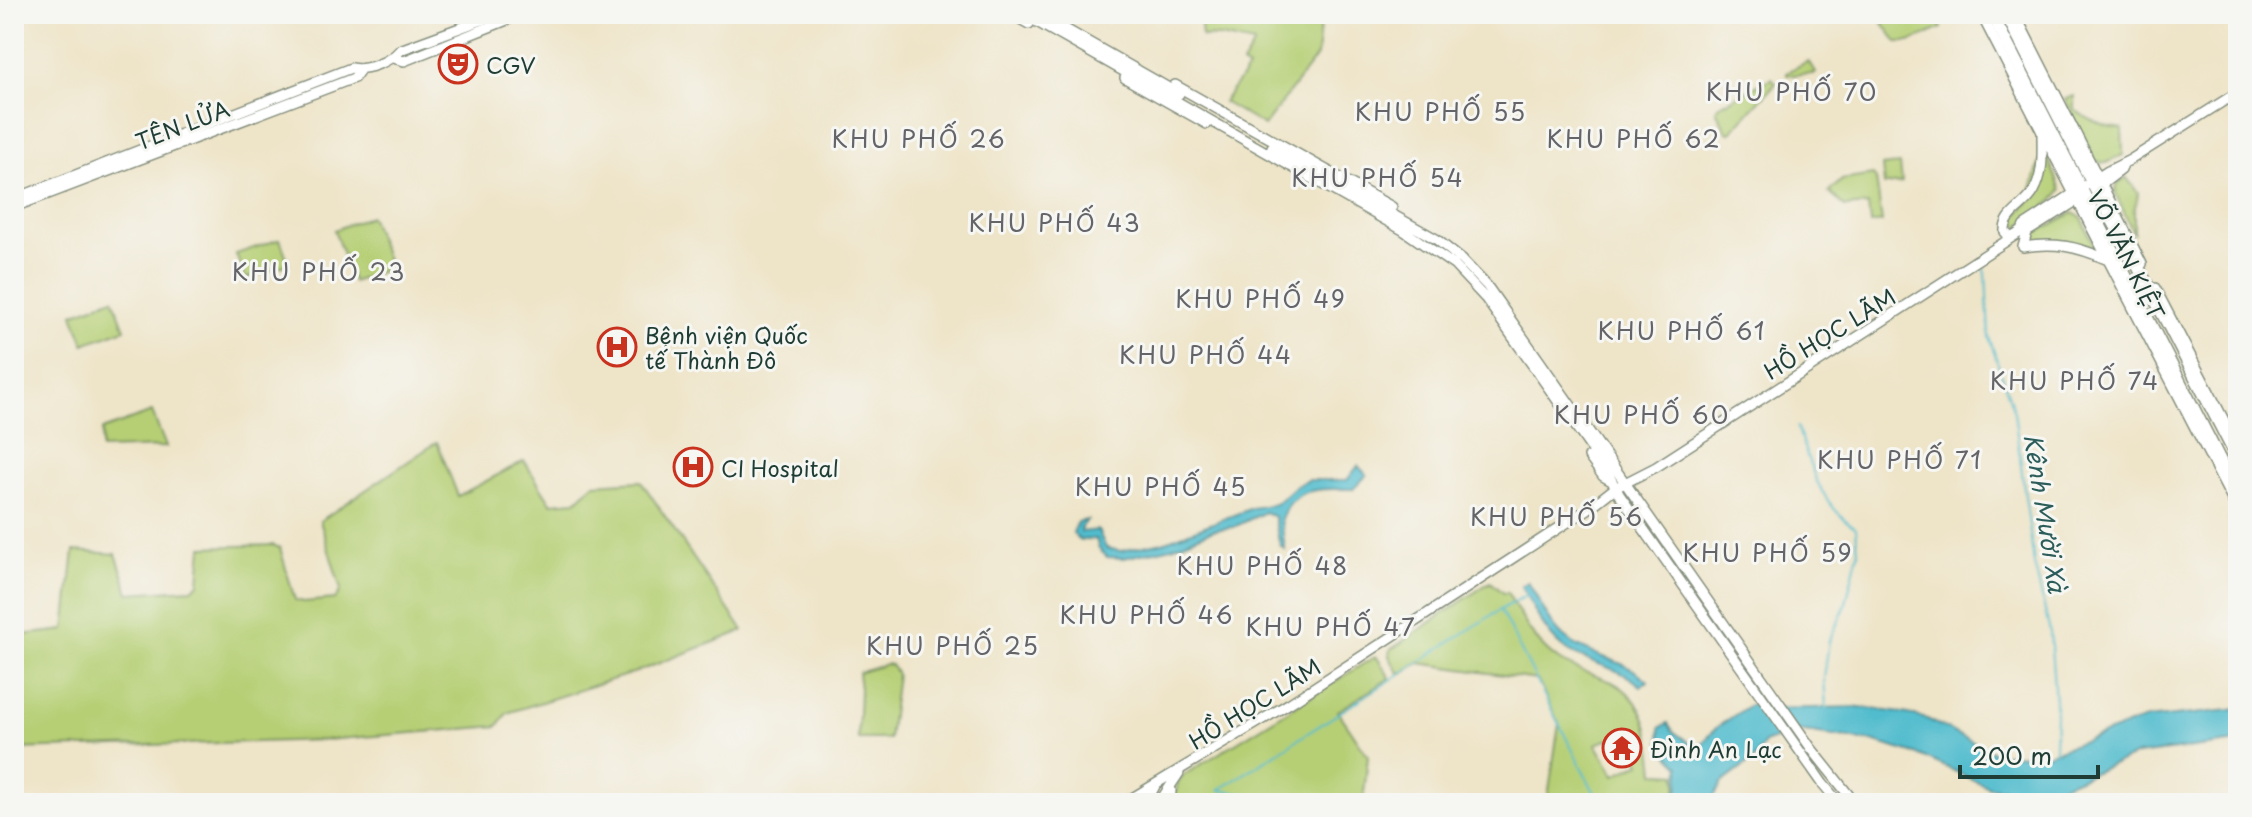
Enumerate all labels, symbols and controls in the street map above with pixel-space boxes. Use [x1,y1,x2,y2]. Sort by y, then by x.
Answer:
theatre icon: CGV [437,43,479,85]
place label: CGV [486,48,536,81]
district label: KHU PHỐ 70 [1706,73,1878,109]
street label: TÊN LỬA [130,91,234,157]
district label: KHU PHỐ 55 [1355,93,1527,129]
district label: KHU PHỐ 26 [832,120,1007,156]
district label: KHU PHỐ 62 [1546,120,1722,156]
district label: KHU PHỐ 54 [1291,159,1465,195]
street label: VÕ VĂN KIỆT [2080,183,2174,325]
district label: KHU PHỐ 43 [968,204,1142,240]
district label: KHU PHỐ 23 [232,253,406,289]
street label: HỒ HỌC LÃM [1757,279,1901,387]
district label: KHU PHỐ 49 [1175,280,1347,316]
district label: KHU PHỐ 61 [1598,312,1766,348]
place label: Bệnh viện Quốc tế Thành Đô [645,318,808,376]
hospital icon: Bệnh viện Quốc tế Thành Đô [596,326,638,368]
district label: KHU PHỐ 44 [1119,336,1293,372]
district label: KHU PHỐ 74 [1990,362,2160,398]
district label: KHU PHỐ 60 [1554,396,1730,432]
water label: Kênh Mười Xà [2016,431,2076,596]
district label: KHU PHỐ 71 [1817,441,1983,477]
hospital icon: CI Hospital [672,446,714,488]
place label: CI Hospital [721,451,839,484]
district label: KHU PHỐ 45 [1075,468,1247,504]
district label: KHU PHỐ 56 [1470,498,1644,534]
district label: KHU PHỐ 59 [1683,534,1853,570]
district label: KHU PHỐ 48 [1177,547,1349,583]
district label: KHU PHỐ 46 [1060,596,1234,632]
district label: KHU PHỐ 47 [1245,608,1417,644]
district label: KHU PHỐ 25 [866,627,1040,663]
street label: HỒ HỌC LÃM [1182,649,1326,757]
temple icon: Đình An Lạc [1601,727,1643,769]
scale bar [1960,729,2098,779]
place label: Đình An Lạc [1650,732,1782,765]
text: 200 m [1972,737,2052,773]

